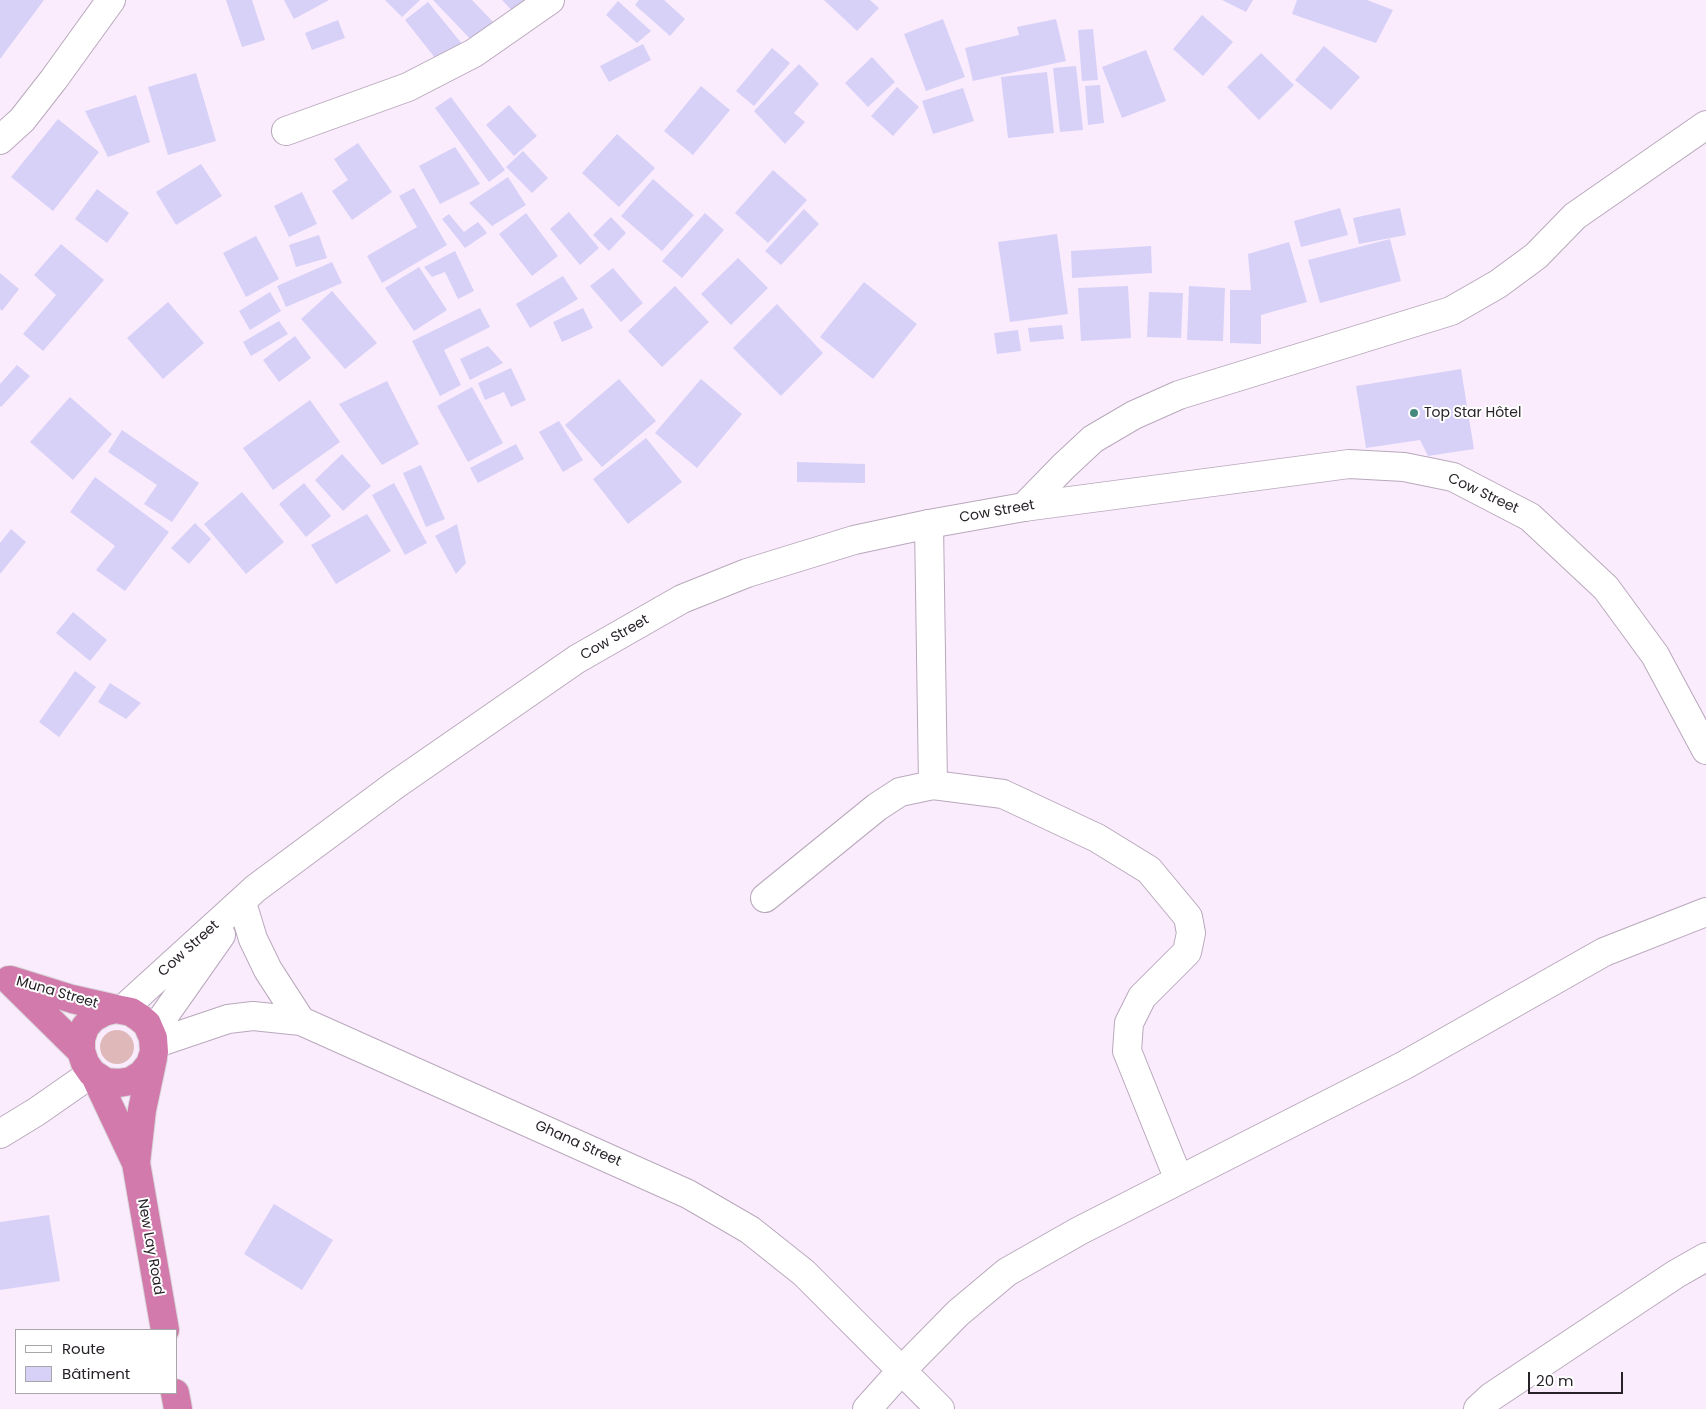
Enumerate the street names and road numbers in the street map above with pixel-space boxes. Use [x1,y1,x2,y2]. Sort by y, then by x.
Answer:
street label: Cow Street [1445,470,1521,518]
street label: Cow Street [958,497,1036,527]
street label: Cow Street [578,612,652,664]
street label: Cow Street [155,917,223,981]
street label: Muna Street [14,973,100,1013]
street label: Ghana Street [532,1118,624,1170]
street label: New Lay Road [133,1198,167,1296]

